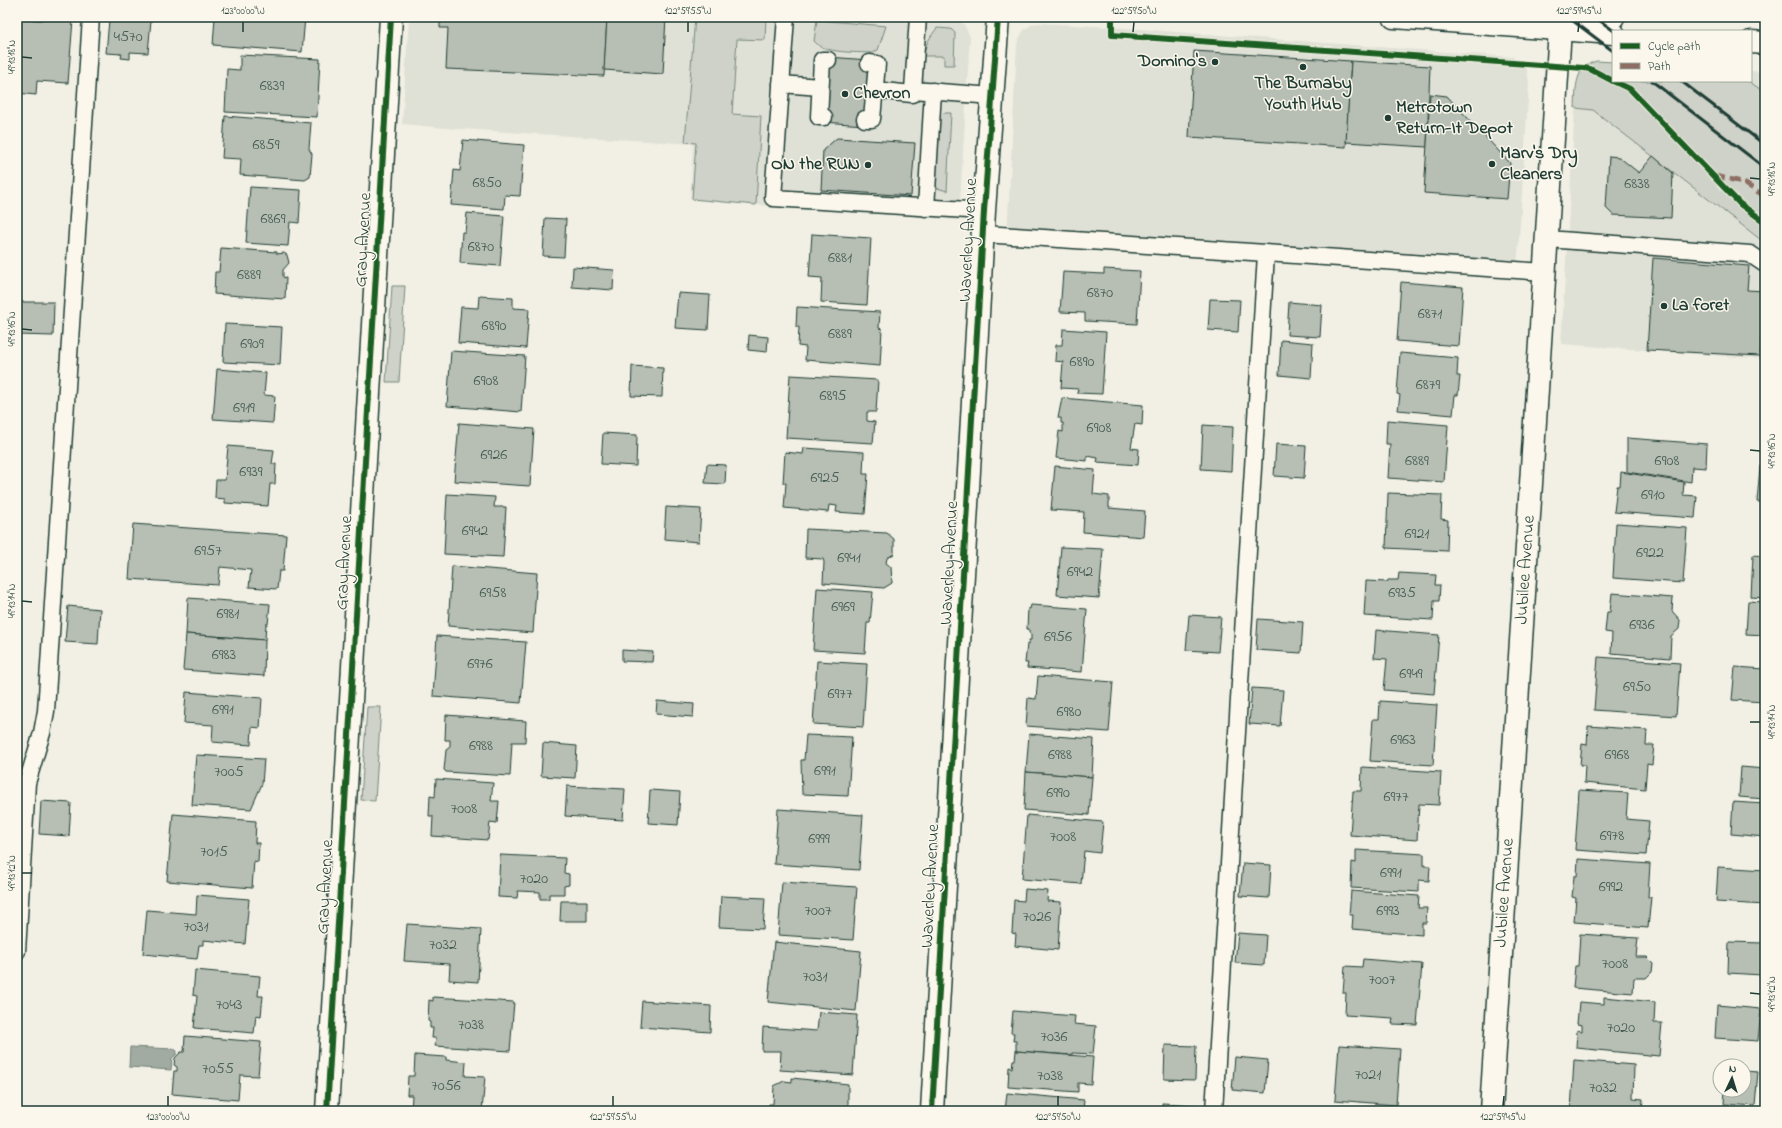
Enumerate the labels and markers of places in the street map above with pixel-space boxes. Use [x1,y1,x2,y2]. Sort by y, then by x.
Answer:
place label: Domino's [1137,49,1207,75]
marker: Domino's [1210,57,1220,67]
marker: The Burnaby Youth Hub [1298,62,1308,72]
place label: The Burnaby Youth Hub [1254,71,1352,118]
place label: Chevron [853,81,910,107]
marker: Chevron [840,89,850,99]
place label: Metrotown Return-It Depot [1396,95,1514,142]
marker: Metrotown Return-It Depot [1383,113,1393,123]
place label: Marv's Dry Cleaners [1500,141,1578,188]
place label: ON the RUN [771,152,860,178]
marker: Marv's Dry Cleaners [1487,159,1497,169]
marker: ON the RUN [863,160,873,170]
place label: La foret [1672,293,1730,319]
marker: La foret [1659,301,1669,311]

